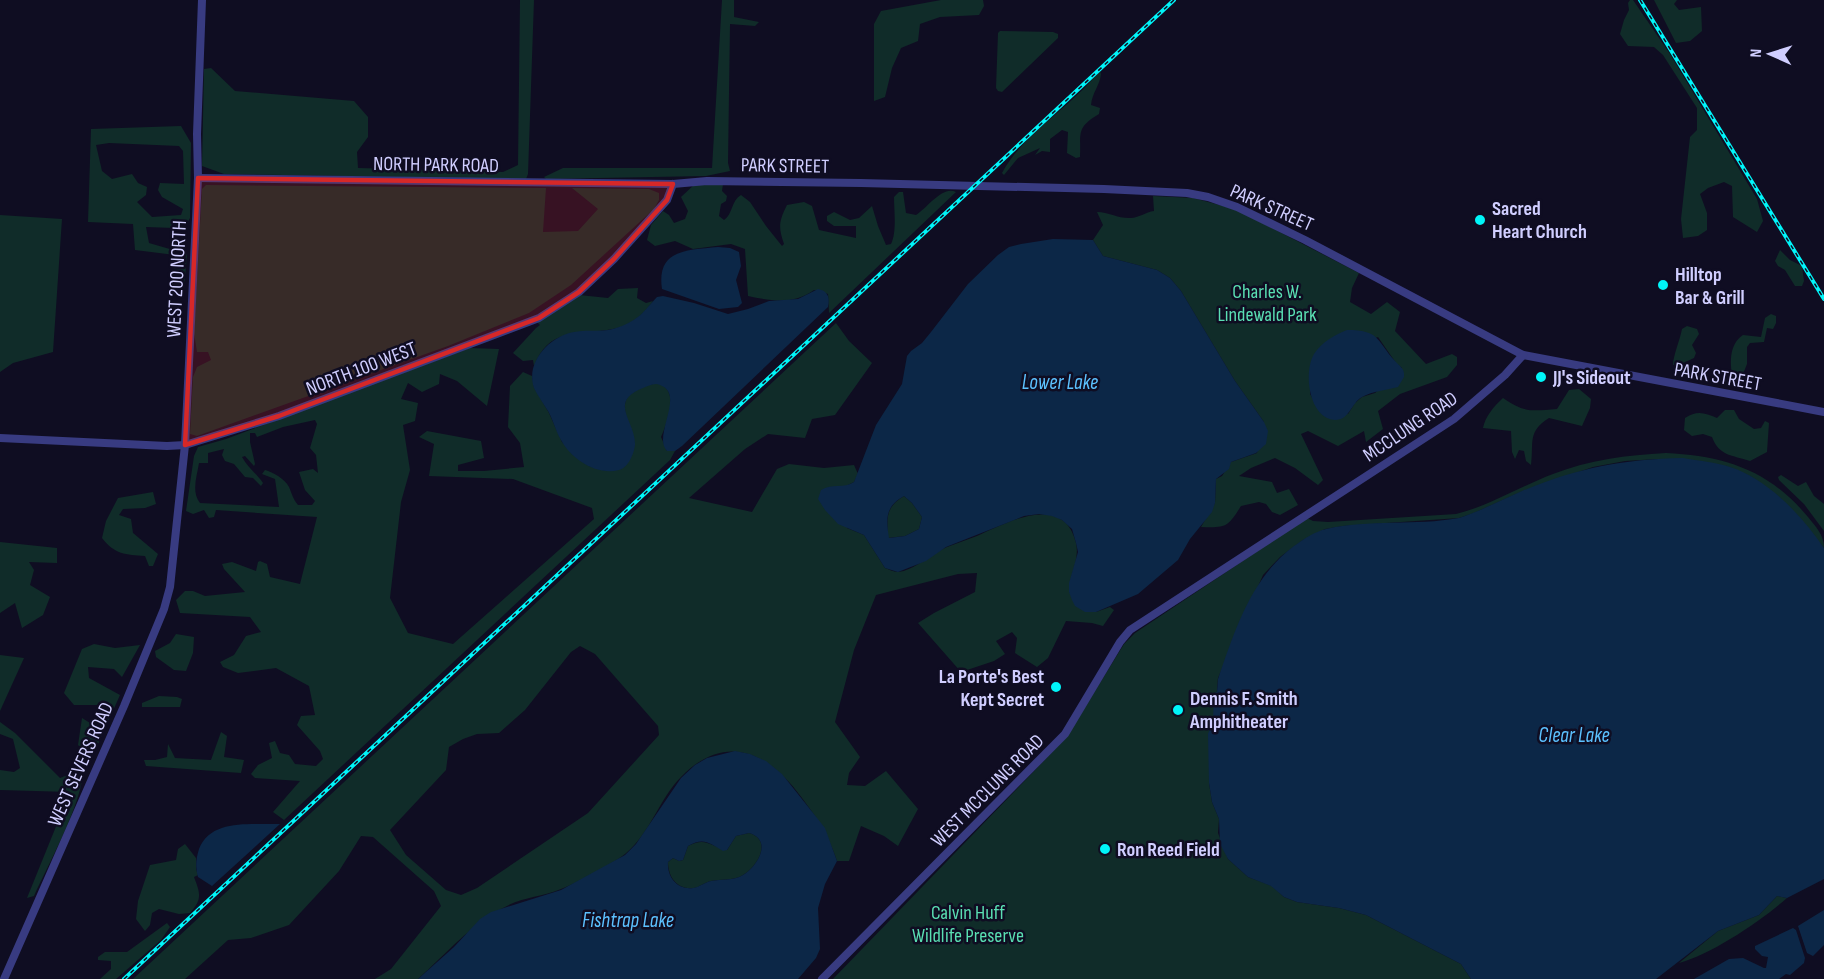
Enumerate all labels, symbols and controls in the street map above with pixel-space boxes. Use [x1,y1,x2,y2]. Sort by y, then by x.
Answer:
north arrow [1740,24,1800,84]
text: N [1747,49,1766,58]
street label: NORTH PARK ROAD [373,152,499,178]
street label: PARK STREET [741,153,829,179]
street label: PARK STREET [1226,179,1317,237]
place label: Sacred Heart Church [1492,197,1587,244]
marker: Sacred Heart Church [1473,213,1487,227]
street label: WEST 200 NORTH [162,220,192,338]
place label: Hilltop Bar & Grill [1675,263,1745,310]
marker: Hilltop Bar & Grill [1656,278,1670,292]
park label: Charles W. Lindewald Park [1217,280,1317,327]
street label: NORTH 100 WEST [303,337,420,401]
street label: PARK STREET [1672,357,1763,396]
place label: JJ's Sideout [1552,366,1631,390]
water label: Lower Lake [1022,370,1098,395]
marker: JJ's Sideout [1534,370,1548,384]
street label: MCCLUNG ROAD [1359,386,1462,467]
place label: La Porte's Best Kept Secret [939,665,1044,712]
marker: La Porte's Best Kept Secret [1049,680,1063,694]
place label: Dennis F. Smith Amphitheater [1189,687,1298,734]
street label: WEST SEVERS ROAD [43,699,119,830]
marker: Dennis F. Smith Amphitheater [1171,703,1185,717]
water label: Clear Lake [1538,723,1610,748]
street label: WEST MCCLUNG ROAD [926,729,1049,852]
place label: Ron Reed Field [1117,838,1220,862]
marker: Ron Reed Field [1098,842,1112,856]
park label: Calvin Huff Wildlife Preserve [912,901,1024,948]
water label: Fishtrap Lake [582,908,674,933]

